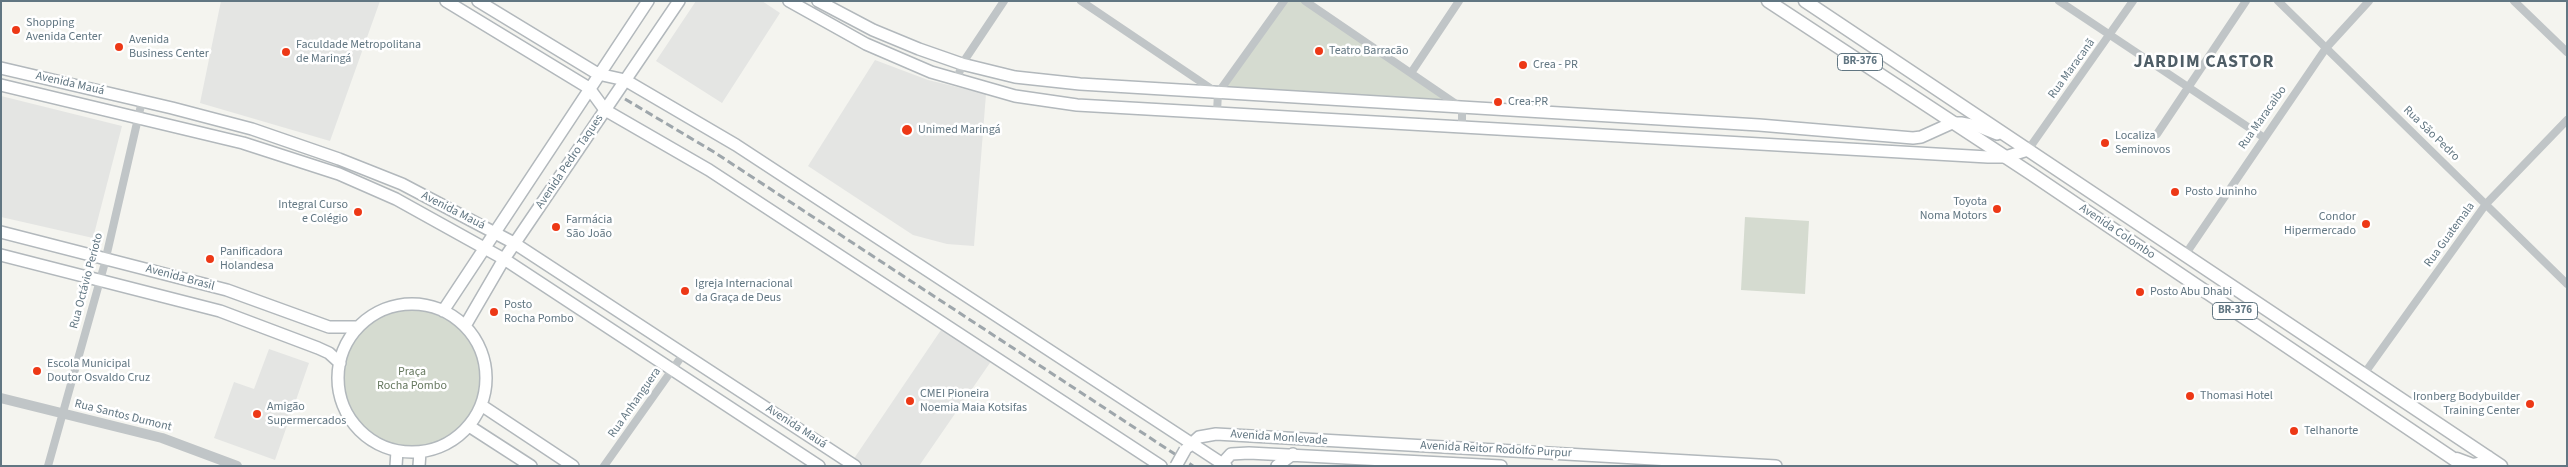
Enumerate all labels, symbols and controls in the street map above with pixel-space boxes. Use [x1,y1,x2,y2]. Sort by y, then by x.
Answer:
place label: Shopping Avenida Center [26,16,102,44]
marker: Shopping Avenida Center [10,24,22,36]
place label: Avenida Business Center [129,33,209,61]
street label: Rua Maracanã [2045,36,2099,102]
place label: Faculdade Metropolitana de Maringá [296,38,421,66]
marker: Avenida Business Center [113,41,125,53]
place label: Teatro Barracão [1329,44,1408,58]
marker: Teatro Barracão [1313,45,1325,57]
marker: Faculdade Metropolitana de Maringá [280,46,292,58]
district label: JARDIM CASTOR [2132,52,2276,74]
road number: BR-376 [1838,54,1882,70]
place label: Crea - PR [1533,58,1578,72]
marker: Crea - PR [1517,59,1529,71]
street label: Avenida Mauá [34,69,106,99]
street label: Rua Maracaibo [2236,84,2290,152]
place label: Crea-PR [1508,95,1548,109]
marker: Crea-PR [1492,96,1504,108]
street label: Rua São Pedro [2400,104,2462,164]
street label: Avenida Pedro Taques [533,112,607,212]
marker: Unimed Maringá [900,123,914,137]
place label: Unimed Maringá [918,123,1001,137]
place label: Localiza Seminovos [2115,129,2170,157]
marker: Localiza Seminovos [2099,137,2111,149]
place label: Posto Juninho [2185,185,2257,199]
marker: Posto Juninho [2169,186,2181,198]
street label: Avenida Mauá [419,189,487,233]
place label: Toyota Noma Motors [1920,195,1987,223]
place label: Integral Curso e Colégio [278,198,348,226]
street label: Rua Guatemala [2422,200,2478,270]
street label: Avenida Colombo [2076,201,2158,263]
marker: Toyota Noma Motors [1991,203,2003,215]
marker: Integral Curso e Colégio [352,206,364,218]
place label: Condor Hipermercado [2284,210,2356,238]
place label: Farmácia São João [566,213,612,241]
marker: Condor Hipermercado [2360,218,2372,230]
marker: Farmácia São João [550,221,562,233]
street label: Rua Octávio Perioto [67,231,107,331]
place label: Panificadora Holandesa [220,245,283,273]
marker: Panificadora Holandesa [204,253,216,265]
street label: Avenida Brasil [144,262,216,294]
place label: Igreja Internacional da Graça de Deus [695,277,793,305]
marker: Igreja Internacional da Graça de Deus [679,285,691,297]
place label: Posto Abu Dhabi [2150,285,2232,299]
marker: Posto Abu Dhabi [2134,286,2146,298]
place label: Posto Rocha Pombo [504,298,574,326]
road number: BR-376 [2212,302,2258,320]
marker: Posto Rocha Pombo [488,306,500,318]
place label: Escola Municipal Doutor Osvaldo Cruz [47,357,150,385]
marker: Escola Municipal Doutor Osvaldo Cruz [31,365,43,377]
park label: Praça Rocha Pombo [377,365,447,393]
street label: Rua Anhanguera [605,365,665,441]
place label: CMEI Pioneira Noemia Maia Kotsifas [920,387,1027,415]
place label: Thomasi Hotel [2200,389,2273,403]
marker: Thomasi Hotel [2184,390,2196,402]
place label: Ironberg Bodybuilder Training Center [2413,390,2520,418]
marker: CMEI Pioneira Noemia Maia Kotsifas [904,395,916,407]
street label: Rua Santos Dumont [73,397,173,435]
marker: Ironberg Bodybuilder Training Center [2524,398,2536,410]
place label: Amigão Supermercados [267,400,346,428]
street label: Avenida Mauá [763,402,829,452]
marker: Amigão Supermercados [251,408,263,420]
place label: Telhanorte [2304,424,2358,438]
marker: Telhanorte [2288,425,2300,437]
street label: Avenida Monlevade [1230,427,1328,449]
street label: Avenida Reitor Rodolfo Purpur [1420,439,1572,461]

